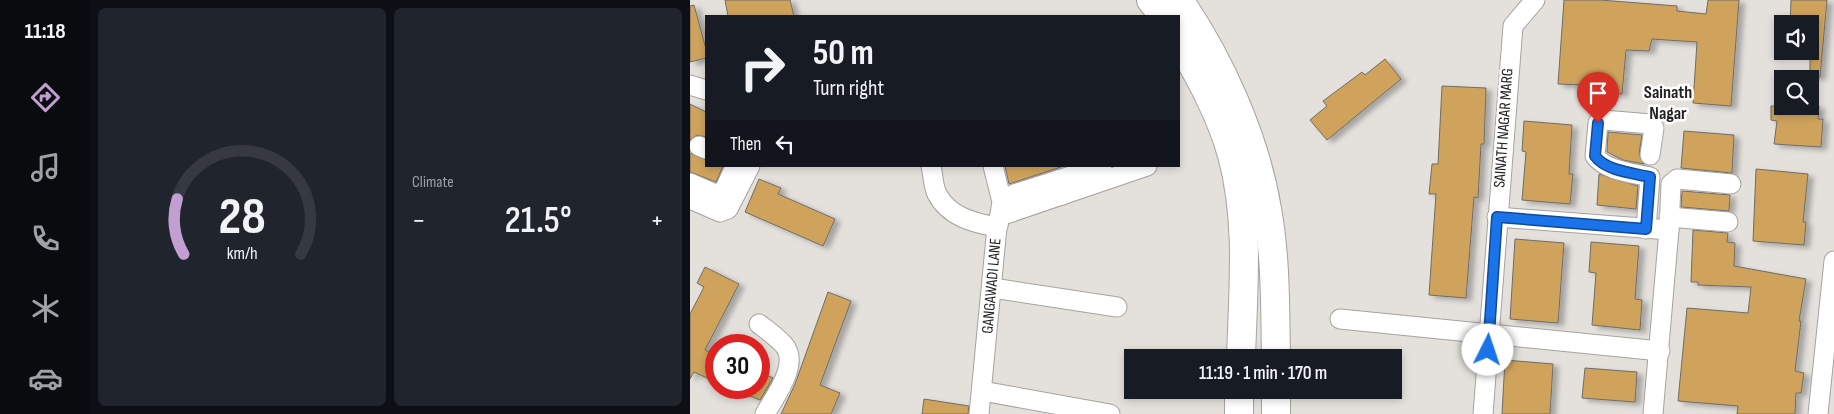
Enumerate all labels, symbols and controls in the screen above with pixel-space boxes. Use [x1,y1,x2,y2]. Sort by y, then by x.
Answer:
map controls [1774,15,1819,115]
button: sound [1774,15,1819,60]
text: 11:18 [24,18,66,45]
text: 50 m [813,32,874,75]
icon: right [730,35,795,100]
street label: SAINATH NAGAR MARG [1490,68,1518,188]
button: search [1774,70,1819,115]
pin [1577,72,1619,123]
text: Turn right [813,75,884,102]
icon: arrive [1584,79,1612,107]
icon: directions [28,80,63,115]
district label: Sainath Nagar [1644,82,1692,124]
icon: left [771,130,799,158]
text: Then [730,133,761,156]
icon: music [28,150,63,185]
text: Climate [412,173,454,192]
text: 28 [218,186,266,249]
text: 21.5° [504,198,572,243]
text: − [412,204,426,237]
text: + [650,204,664,237]
icon: phone [28,221,63,256]
street label: GANGAWADI LANE [978,237,1006,335]
text: km/h [227,243,257,264]
icon: climate [28,291,63,326]
position arrow [1461,323,1513,375]
speed limit sign: 30 [705,334,770,399]
icon: car [28,361,63,396]
text: 11:19 · 1 min · 170 m [1199,362,1327,385]

